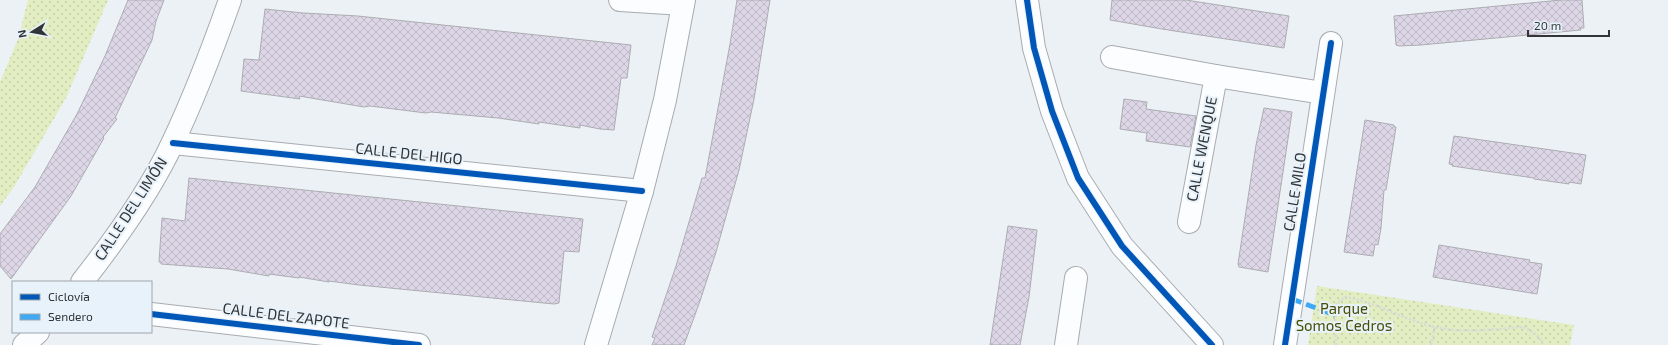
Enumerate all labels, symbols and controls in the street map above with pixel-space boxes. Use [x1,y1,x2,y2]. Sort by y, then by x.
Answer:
north arrow [12,12,52,52]
scale bar [1528,12,1609,38]
text: 20 m [1534,18,1561,32]
text: N [15,29,29,39]
street label: CALLE WENQUE [1182,95,1221,203]
street label: CALLE DEL HIGO [355,138,464,168]
street label: CALLE MILO [1279,151,1309,233]
street label: CALLE DEL LIMÓN [90,153,170,263]
legend [12,281,152,333]
text: Ciclovía [48,289,90,303]
street label: CALLE DEL ZAPOTE [222,298,351,332]
park label: Parque Somos Cedros [1296,299,1392,334]
text: Sendero [48,309,93,323]

